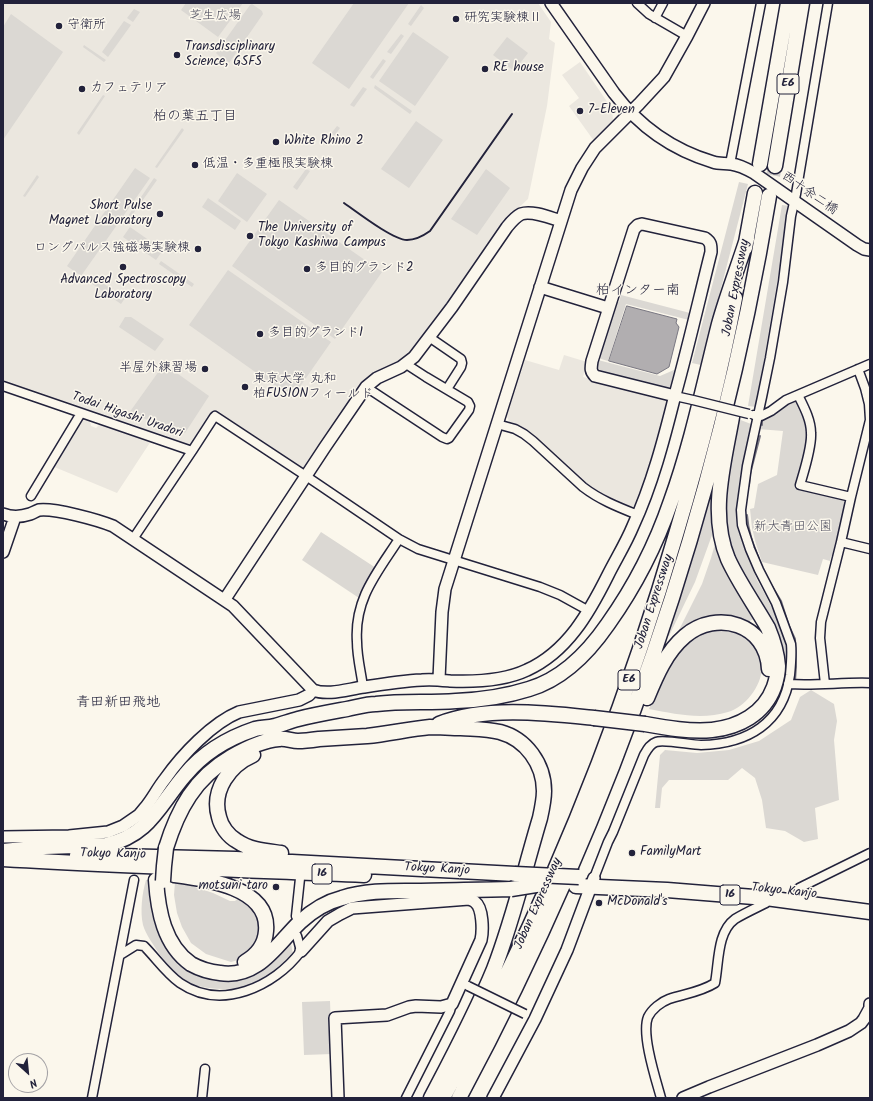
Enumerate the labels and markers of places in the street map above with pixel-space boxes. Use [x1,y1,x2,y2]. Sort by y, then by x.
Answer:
place label: 研究実験棟Ⅱ [464,11,542,27]
marker: 研究実験棟Ⅱ [451,14,461,24]
place label: 守衛所 [67,18,106,34]
marker: 守衛所 [54,21,64,31]
place label: Transdisciplinary Science, GSFS [185,40,275,71]
marker: Transdisciplinary Science, GSFS [172,50,182,60]
place label: RE house [493,61,544,77]
marker: RE house [480,64,490,74]
place label: カフェテリア [90,81,168,97]
marker: カフェテリア [77,84,87,94]
place label: 7-Eleven [588,103,635,119]
marker: 7-Eleven [575,106,585,116]
place label: White Rhino 2 [284,134,364,150]
marker: White Rhino 2 [271,137,281,147]
place label: 低温・多重極限実験棟 [203,157,333,173]
marker: 低温・多重極限実験棟 [190,160,200,170]
place label: Short Pulse Magnet Laboratory [49,199,152,230]
marker: Short Pulse Magnet Laboratory [155,209,165,219]
place label: The University of Tokyo Kashiwa Campus [258,221,386,252]
marker: The University of Tokyo Kashiwa Campus [245,231,255,241]
place label: ロングパルス強磁場実験棟 [34,241,190,257]
marker: ロングパルス強磁場実験棟 [193,244,203,254]
place label: 多目的グランド2 [315,261,414,277]
marker: Advanced Spectroscopy Laboratory [118,262,128,272]
marker: 多目的グランド2 [302,264,312,274]
place label: Advanced Spectroscopy Laboratory [60,273,186,304]
place label: 多目的グランド1 [268,326,363,342]
marker: 多目的グランド1 [255,329,265,339]
place label: 半屋外練習場 [119,361,197,377]
marker: 半屋外練習場 [200,364,210,374]
place label: 東京大学 丸和 柏FUSIONフィールド [253,372,373,403]
marker: 東京大学 丸和 柏FUSIONフィールド [240,382,250,392]
place label: FamilyMart [640,845,701,861]
marker: FamilyMart [627,848,637,858]
place label: motsuni taro [198,879,268,895]
marker: motsuni taro [271,882,281,892]
place label: McDonald's [607,895,667,911]
marker: McDonald's [594,898,604,908]

